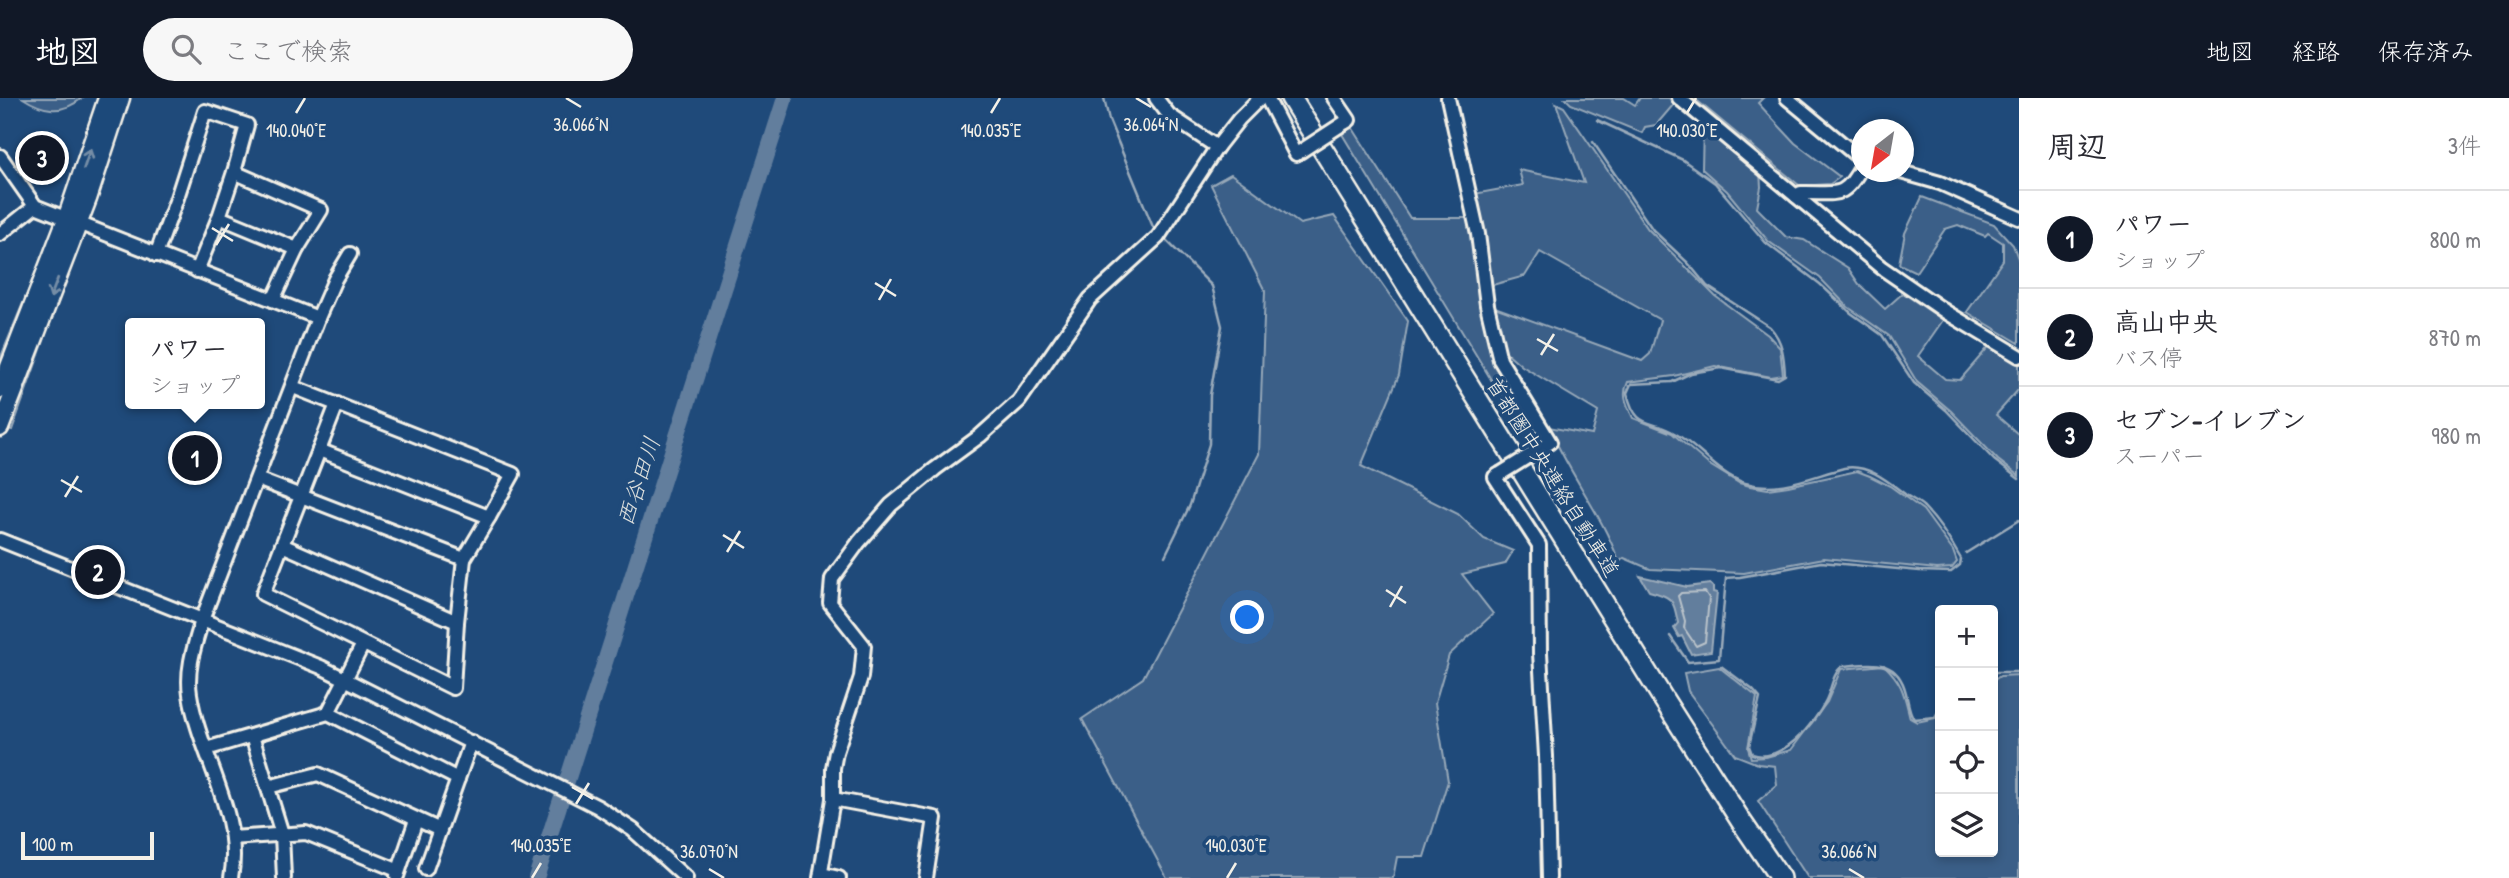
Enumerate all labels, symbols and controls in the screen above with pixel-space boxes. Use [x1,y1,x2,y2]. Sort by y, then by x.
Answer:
search box [143,18,633,81]
text: 地図 [35,29,101,73]
icon: search [167,30,205,68]
text: ここで検索 [223,33,353,68]
text: 地図 [2206,35,2254,67]
text: 経路 [2292,35,2340,67]
text: 保存済み [2378,35,2474,67]
text: 36.066°N [553,112,609,137]
text: 36.064°N [1124,112,1178,137]
text: 140.040°E [266,118,326,143]
text: 140.035°E [960,118,1022,143]
text: 140.030°E [1656,118,1718,143]
north arrow [1851,119,1914,182]
text: 周辺 [2047,126,2107,166]
text: 3件 [2448,130,2481,161]
pin: 3 [19,132,65,184]
one-way arrow [82,148,94,170]
text: パワー [2114,206,2192,241]
text: 1 [2066,224,2074,255]
text: 800 m [2430,224,2481,255]
text: ショップ [2114,244,2205,275]
one-way arrow [46,277,59,299]
text: 高山中央 [2114,304,2218,339]
popup [125,318,265,409]
text: 2 [2065,322,2075,353]
text: 870 m [2428,322,2481,353]
text: パワー [149,331,227,366]
text: バス停 [2114,342,2183,373]
text: ショップ [149,369,241,400]
street label: 首都圏中央連絡自動車道 [1479,371,1627,583]
text: セブン-イレブン [2114,402,2307,437]
text: 3 [2065,420,2075,451]
text: 980 m [2431,420,2481,451]
pin: 1 [172,432,218,484]
water label: 西谷田川 [609,432,667,530]
text: スーパー [2114,440,2205,471]
pin: 2 [75,546,121,598]
your location [1230,600,1264,634]
map controls [1935,605,1998,857]
button: + [1935,605,1998,668]
button: − [1935,668,1998,731]
button: locate [1935,731,1998,794]
button: layers [1935,794,1998,857]
scale bar [21,829,154,861]
text: 100 m [32,831,73,857]
text: 140.035°E [510,833,572,858]
text: 140.030°E [1205,833,1267,858]
text: 36.070°N [680,839,738,864]
text: 36.066°N [1821,839,1877,864]

